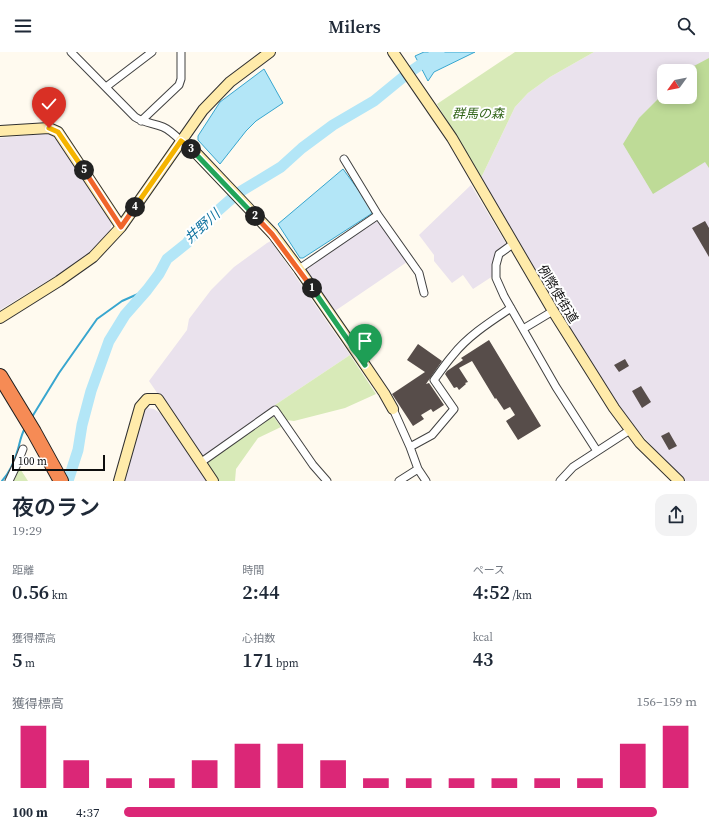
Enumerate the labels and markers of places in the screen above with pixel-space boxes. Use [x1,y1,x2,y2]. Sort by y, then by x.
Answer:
pin [32,87,66,128]
pin: 3 [181,139,201,159]
pin: 5 [74,160,94,180]
pin: 4 [125,197,145,217]
pin: 2 [245,206,265,226]
pin: 1 [302,278,322,298]
pin [348,324,382,365]

